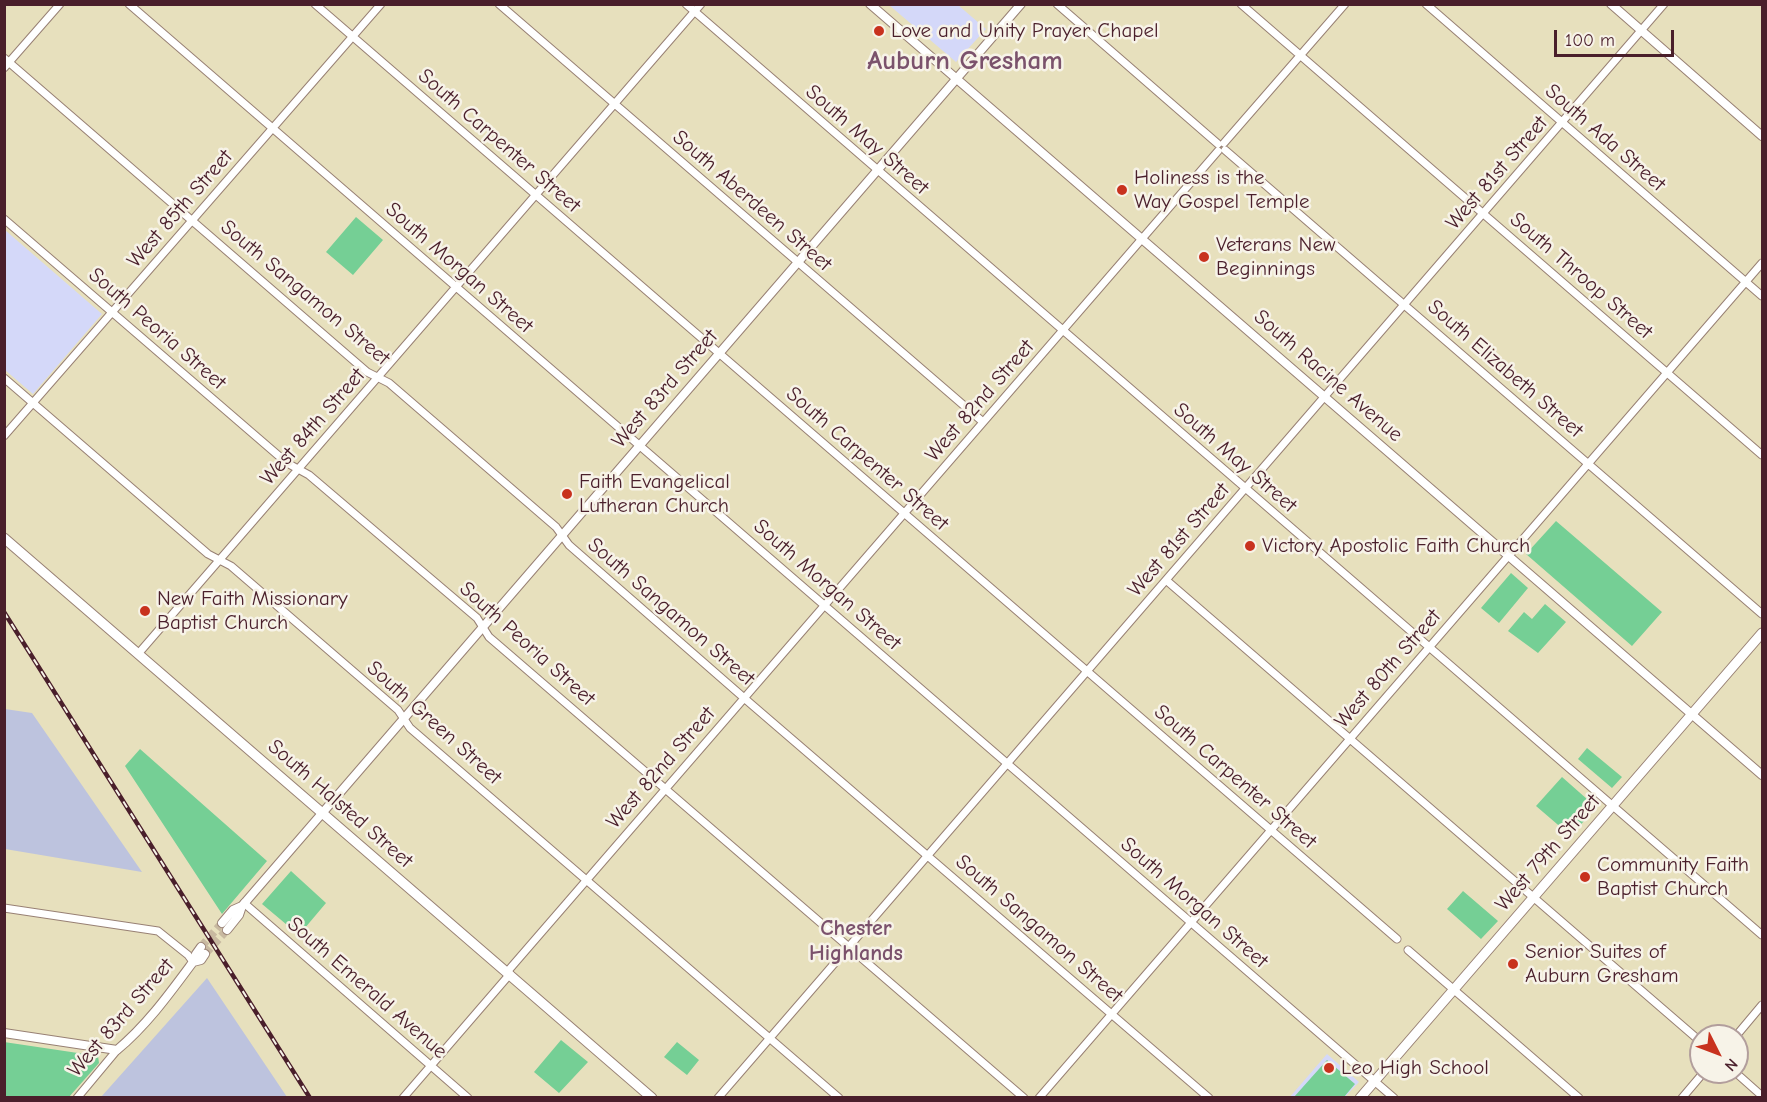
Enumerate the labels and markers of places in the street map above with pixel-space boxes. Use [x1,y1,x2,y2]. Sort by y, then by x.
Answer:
place label: Love and Unity Prayer Chapel [891,18,1159,44]
marker: Love and Unity Prayer Chapel [872,24,886,38]
place label: Holiness is the Way Gospel Temple [1134,165,1309,215]
marker: Holiness is the Way Gospel Temple [1115,183,1129,197]
place label: Veterans New Beginnings [1216,232,1335,282]
marker: Veterans New Beginnings [1197,250,1211,264]
place label: Faith Evangelical Lutheran Church [579,469,730,519]
marker: Faith Evangelical Lutheran Church [560,487,574,501]
place label: Victory Apostolic Faith Church [1262,533,1530,559]
marker: Victory Apostolic Faith Church [1243,539,1257,553]
place label: New Faith Missionary Baptist Church [157,586,348,636]
marker: New Faith Missionary Baptist Church [138,604,152,618]
place label: Community Faith Baptist Church [1597,852,1749,902]
marker: Community Faith Baptist Church [1578,870,1592,884]
place label: Senior Suites of Auburn Gresham [1525,939,1679,989]
marker: Senior Suites of Auburn Gresham [1506,957,1520,971]
place label: Leo High School [1341,1055,1489,1081]
marker: Leo High School [1322,1061,1336,1075]

